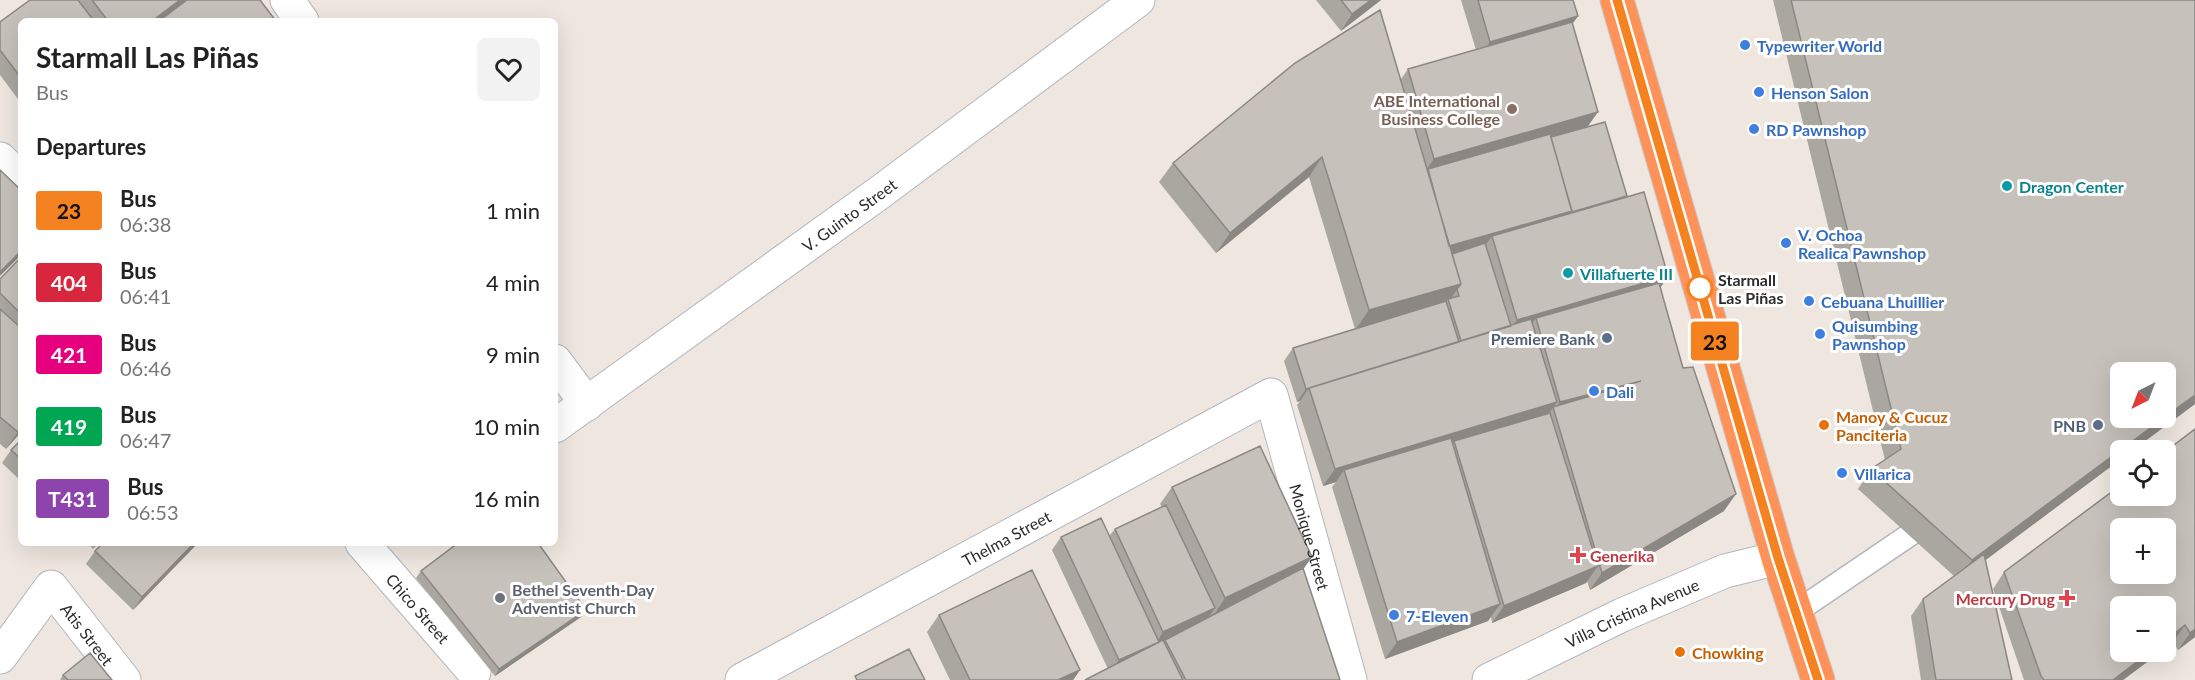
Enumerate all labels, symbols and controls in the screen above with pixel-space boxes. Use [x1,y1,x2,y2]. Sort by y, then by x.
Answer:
place label: Typewriter World [1757,36,1882,55]
button: heart [477,38,540,101]
marker: Typewriter World [1738,38,1752,52]
text: Starmall Las Piñas [36,40,259,74]
text: Bus [36,80,69,104]
place label: Henson Salon [1771,83,1869,102]
marker: Henson Salon [1752,85,1766,99]
place label: ABE International Business College [1373,91,1500,128]
marker: ABE International Business College [1505,102,1519,116]
place label: RD Pawnshop [1766,120,1866,139]
marker: RD Pawnshop [1747,122,1761,136]
text: Departures [36,133,146,160]
street label: V. Guinto Street [798,174,900,255]
place label: Dragon Center [2019,177,2124,196]
marker: Dragon Center [2000,179,2014,193]
text: Bus [120,185,156,212]
text: 1 min [486,197,540,224]
text: 23 [57,198,81,223]
text: 06:38 [120,212,171,236]
place label: V. Ochoa Realica Pawnshop [1797,225,1926,262]
marker: V. Ochoa Realica Pawnshop [1779,236,1793,250]
text: Bus [120,257,156,284]
place label: Villafuerte III [1579,264,1673,283]
marker: Villafuerte III [1561,266,1575,280]
text: 4 min [486,269,540,296]
text: 404 [51,270,87,295]
place label: Starmall Las Piñas [1718,270,1783,307]
marker: Starmall Las Piñas [1687,275,1713,301]
text: 06:41 [120,284,171,308]
place label: Cebuana Lhuillier [1821,292,1944,311]
marker: Cebuana Lhuillier [1802,294,1816,308]
place label: Quisumbing Pawnshop [1832,316,1919,353]
line badge: 23 [1688,322,1742,360]
marker: Quisumbing Pawnshop [1813,327,1827,341]
text: Bus [120,329,156,356]
place label: Premiere Bank [1491,329,1595,348]
text: 23 [1703,329,1727,354]
marker: Premiere Bank [1600,331,1614,345]
text: 9 min [486,341,540,368]
text: 421 [51,342,87,367]
text: 06:46 [120,356,171,380]
north arrow [2110,362,2176,428]
map controls [2110,362,2176,662]
place label: Dali [1606,382,1634,401]
marker: Dali [1587,384,1601,398]
text: Bus [120,401,156,428]
place label: Manoy & Cucuz Panciteria [1836,407,1948,444]
text: 10 min [473,413,540,440]
text: 419 [51,414,87,439]
place label: PNB [2053,416,2086,435]
marker: Manoy & Cucuz Panciteria [1817,418,1831,432]
marker: PNB [2091,418,2105,432]
text: 06:47 [120,428,171,452]
button: locate [2110,440,2176,506]
place label: Villarica [1853,464,1911,483]
marker: Villarica [1835,466,1849,480]
text: Bus [127,473,164,500]
street label: Monique Street [1287,482,1334,592]
text: 16 min [473,485,540,512]
text: T431 [48,486,97,511]
text: 06:53 [127,500,179,524]
street label: Thelma Street [959,506,1054,569]
button: + [2110,518,2176,584]
place label: Generika [1590,546,1654,565]
marker: Generika [1571,548,1585,562]
street label: Chico Street [383,569,454,647]
street label: Villa Cristina Avenue [1562,574,1702,651]
place label: Bethel Seventh-Day Adventist Church [511,580,655,617]
place label: Mercury Drug [1956,589,2056,608]
marker: Bethel Seventh-Day Adventist Church [493,591,507,605]
marker: Mercury Drug [2060,591,2074,605]
button: − [2110,596,2176,662]
street label: Atis Street [58,599,118,669]
place label: 7-Eleven [1406,606,1469,625]
marker: 7-Eleven [1387,608,1401,622]
place label: Chowking [1692,643,1764,662]
marker: Chowking [1673,645,1687,659]

